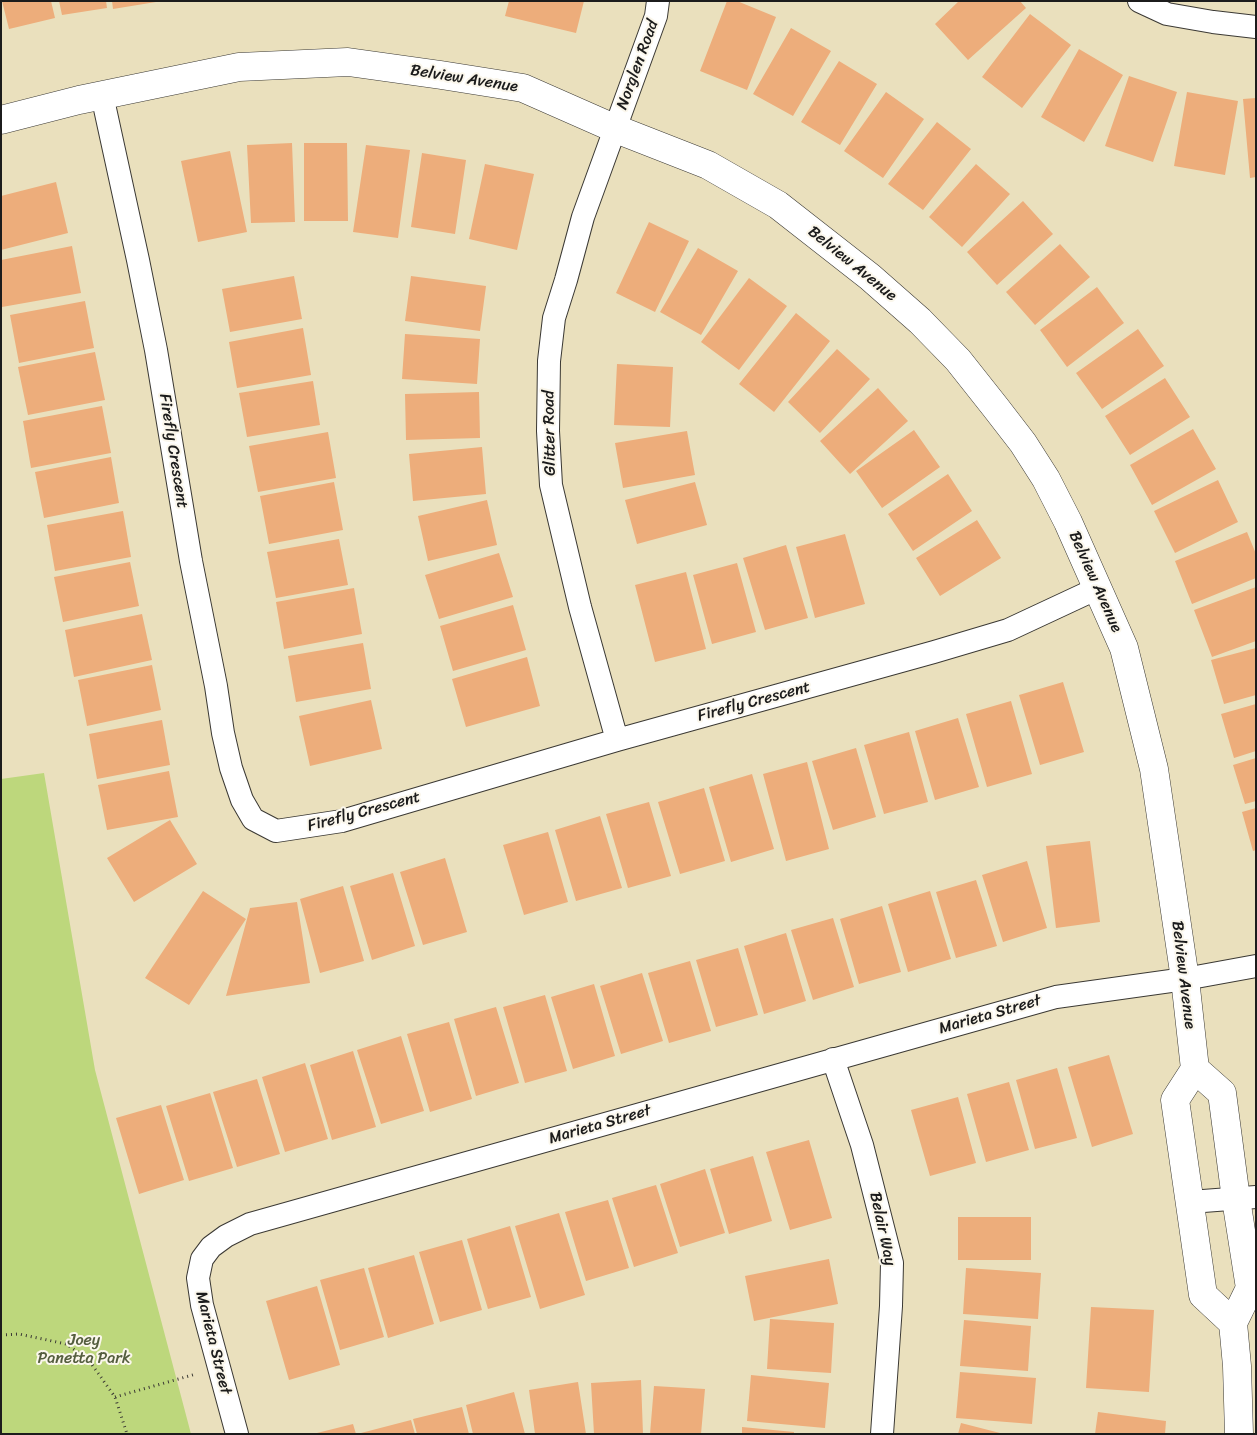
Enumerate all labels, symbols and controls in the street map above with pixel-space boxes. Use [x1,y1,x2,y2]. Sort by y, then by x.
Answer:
street label: Norglen Road [613,18,663,112]
street label: Belview Avenue [409,61,519,97]
street label: Belview Avenue [804,222,900,306]
street label: Glitter Road [540,390,560,476]
street label: Firefly Crescent [154,392,192,510]
street label: Belview Avenue [1064,528,1126,636]
street label: Firefly Crescent [696,678,812,726]
street label: Firefly Crescent [306,788,422,836]
street label: Belview Avenue [1167,920,1199,1030]
street label: Marieta Street [937,991,1043,1039]
street label: Marieta Street [547,1101,653,1149]
street label: Belair Way [865,1190,899,1268]
street label: Marieta Street [191,1290,235,1396]
park label: Joey Panetta Park [38,1331,130,1369]

